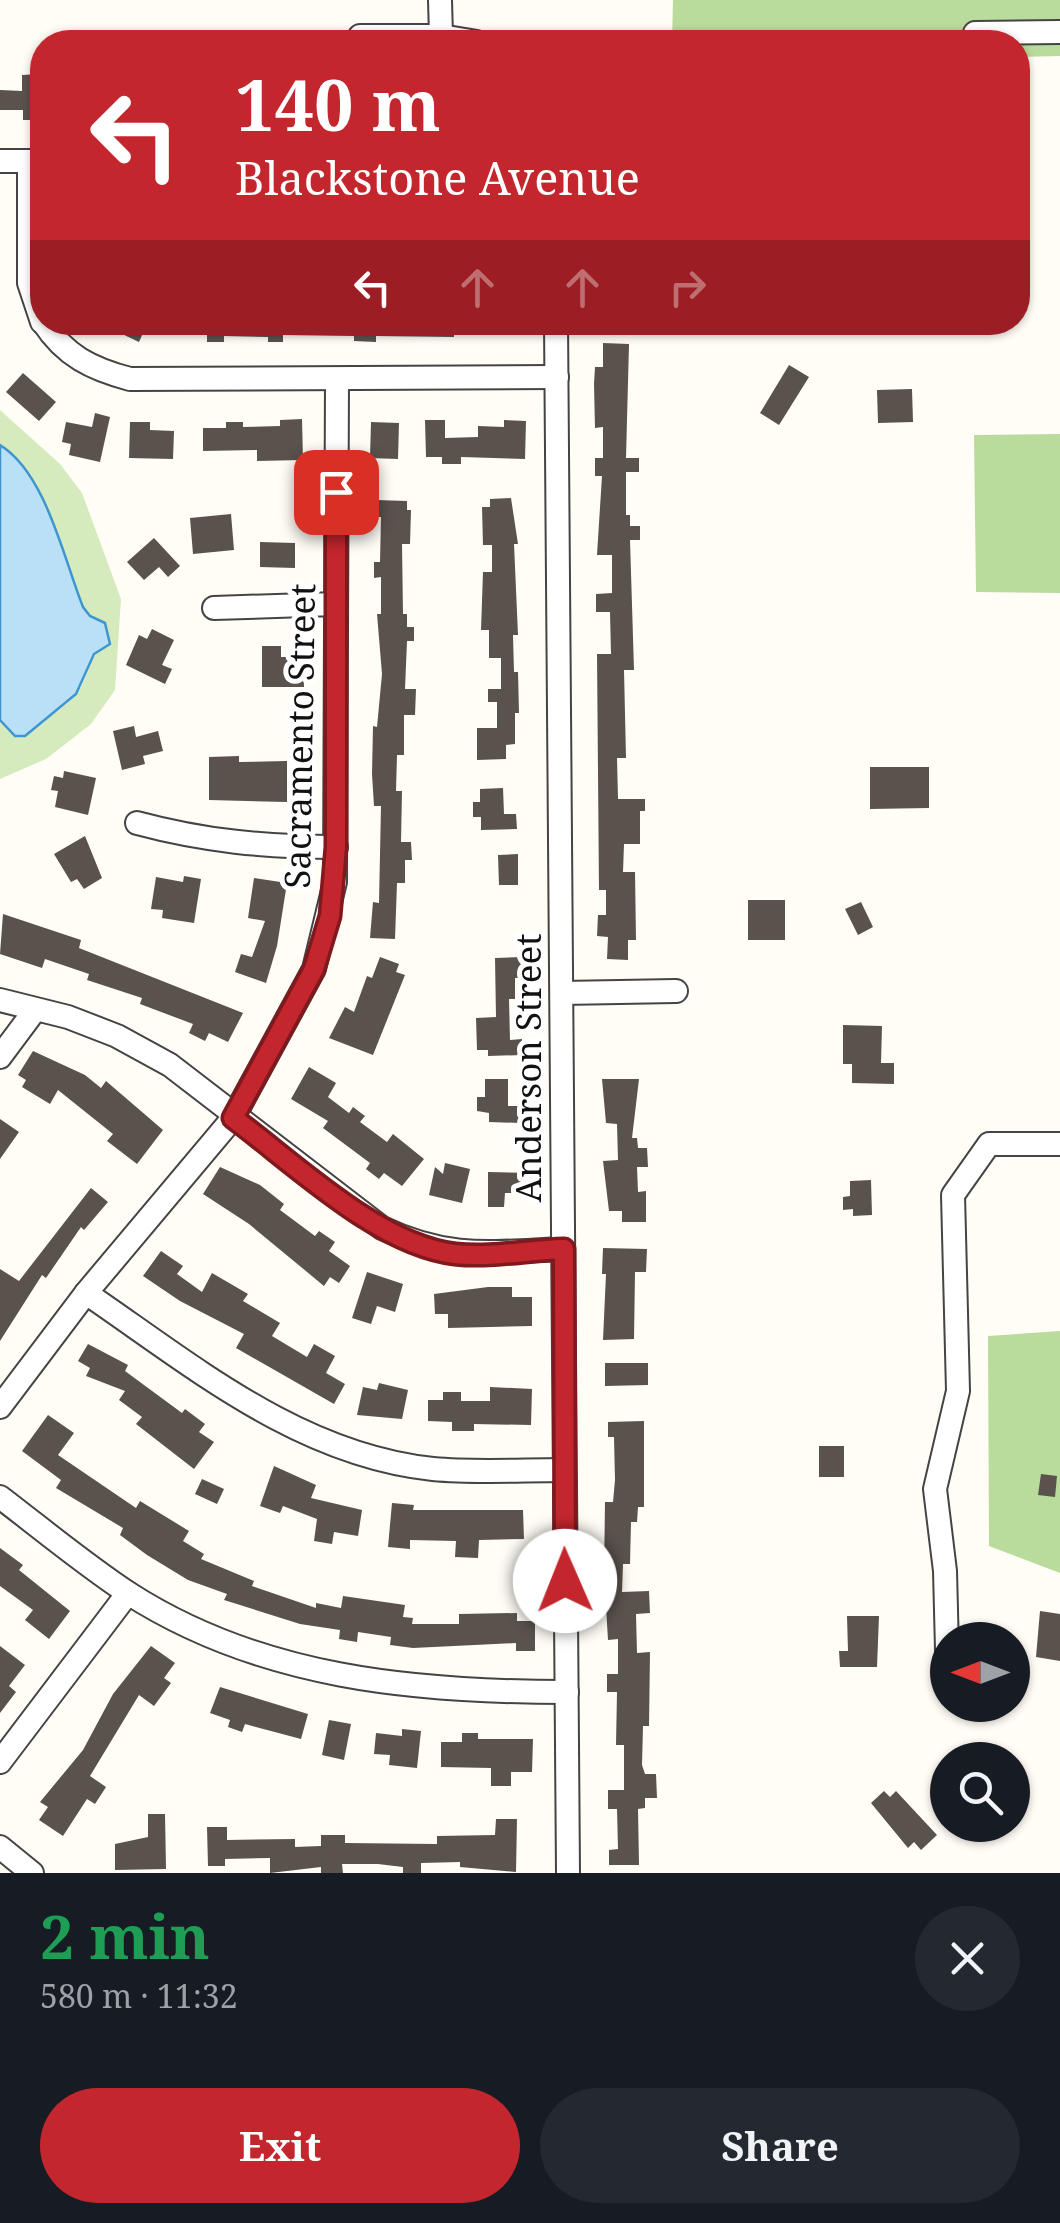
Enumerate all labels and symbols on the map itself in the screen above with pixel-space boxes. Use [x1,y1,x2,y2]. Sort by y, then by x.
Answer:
pin [294,450,379,535]
street label: Sacramento Street [273,583,325,889]
street label: Anderson Street [504,933,551,1203]
position arrow [513,1529,617,1633]
north arrow [930,1622,1030,1722]

